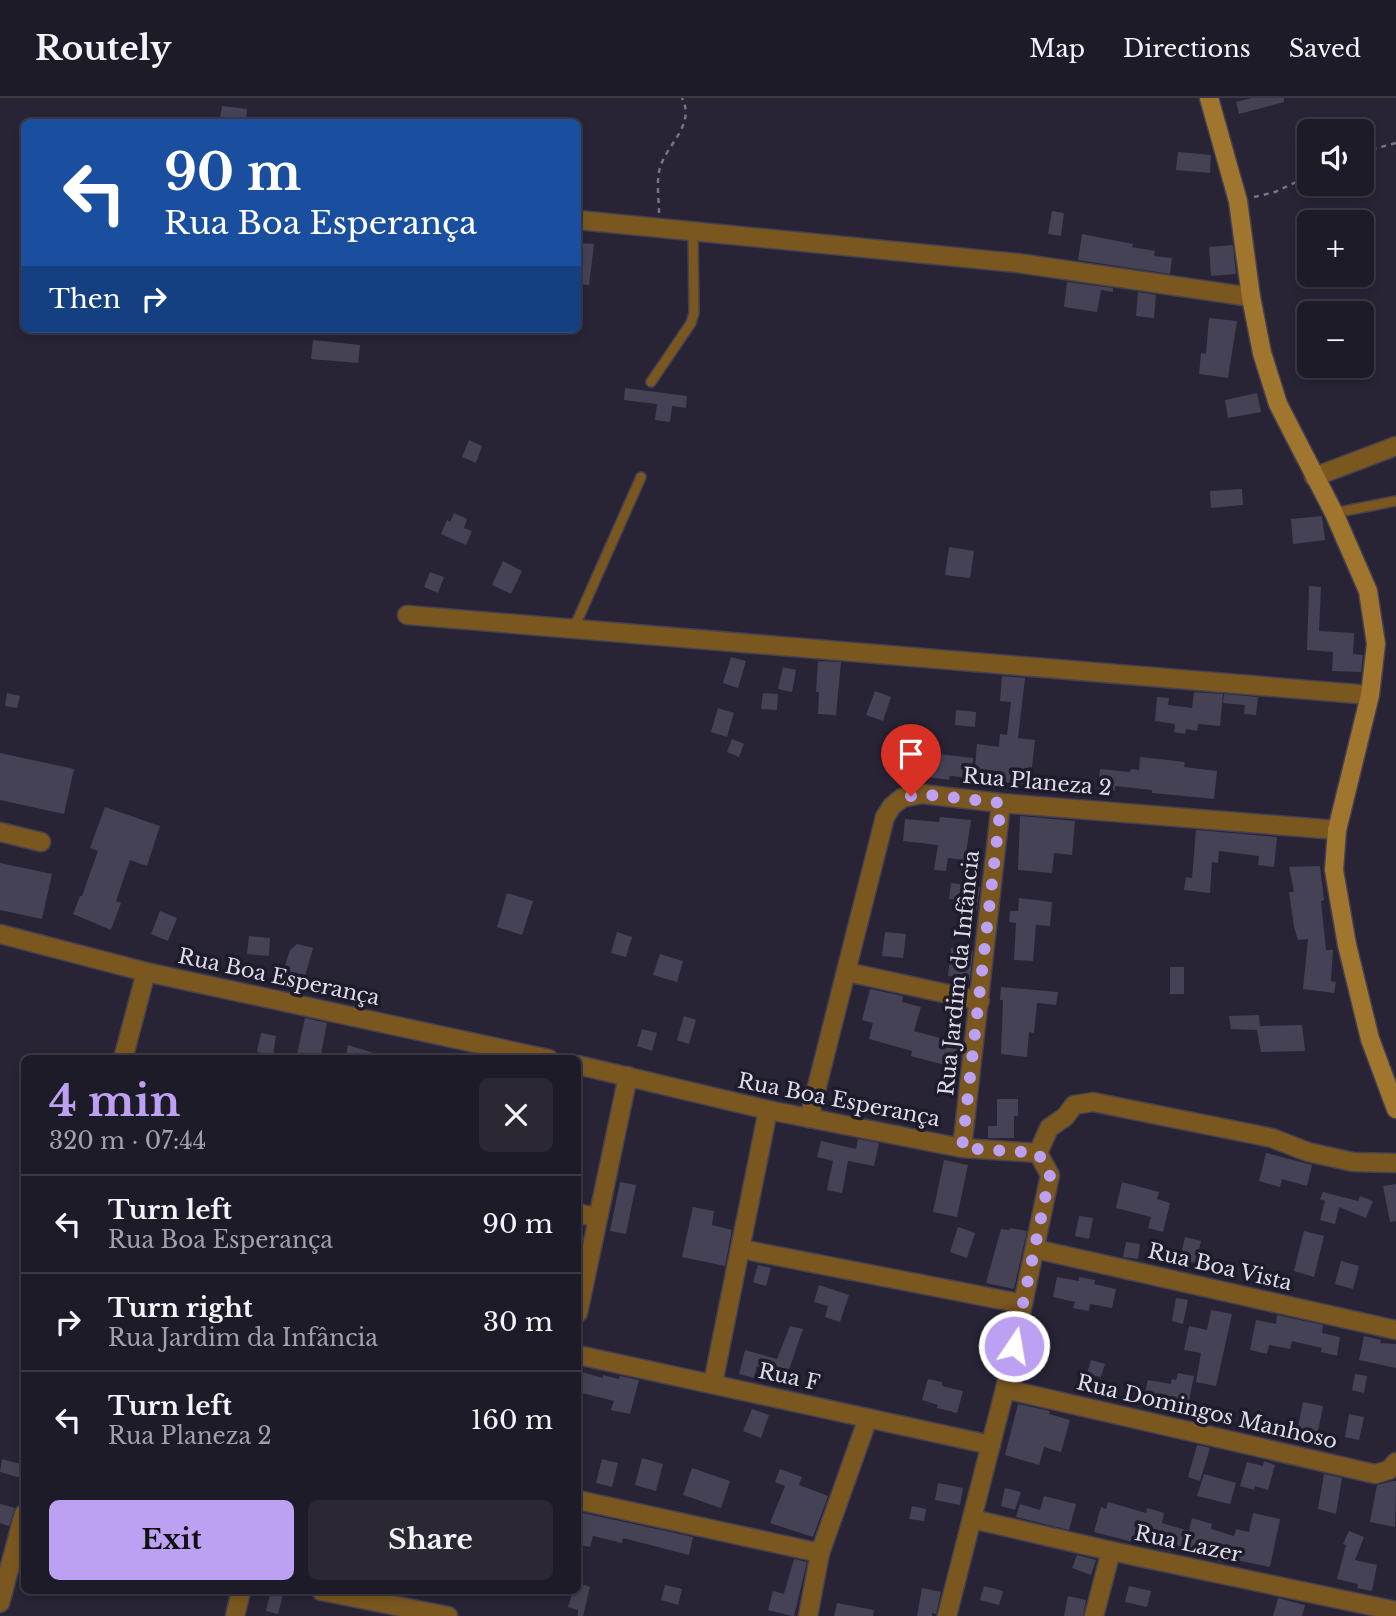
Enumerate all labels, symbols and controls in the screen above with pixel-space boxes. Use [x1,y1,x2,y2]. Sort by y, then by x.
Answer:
text: Routely [35,28,171,69]
text: Map [1029,34,1085,63]
text: Directions [1123,34,1251,63]
text: Saved [1289,34,1361,63]
map controls [1297,119,1374,378]
button: sound [1297,119,1374,196]
text: 90 m [164,142,301,203]
icon: left [49,147,140,238]
text: Rua Boa Esperança [164,203,477,243]
button: + [1297,210,1374,287]
icon: right [135,280,173,318]
text: Then [49,283,121,315]
button: − [1297,301,1374,378]
pin [881,724,941,796]
icon: arrive [892,735,930,773]
street label: Rua Planeza 2 [961,763,1113,801]
street label: Rua Jardim da Infância [933,849,985,1097]
street label: Rua Boa Esperança [176,943,383,1011]
street label: Rua Boa Esperança [736,1068,943,1132]
text: 4 min [49,1075,180,1127]
button: close [479,1078,553,1152]
text: 320 m · 07:44 [49,1127,206,1155]
text: Turn left [108,1194,232,1226]
icon: left [49,1205,87,1243]
text: 90 m [482,1208,553,1240]
text: Rua Boa Esperança [108,1226,333,1254]
street label: Rua Boa Vista [1145,1238,1295,1296]
text: Turn right [108,1292,253,1324]
icon: right [49,1303,87,1341]
text: 30 m [483,1306,553,1338]
position arrow [977,1309,1051,1383]
text: Rua Jardim da Infância [108,1324,378,1352]
street label: Rua F [756,1358,822,1396]
street label: Rua Domingos Manhoso [1074,1369,1340,1455]
text: Turn left [108,1390,232,1422]
icon: left [49,1401,87,1439]
text: 160 m [471,1404,553,1436]
text: Rua Planeza 2 [108,1422,272,1450]
button: Exit [49,1500,294,1580]
button: Share [308,1500,553,1580]
street label: Rua Lazer [1132,1520,1244,1568]

